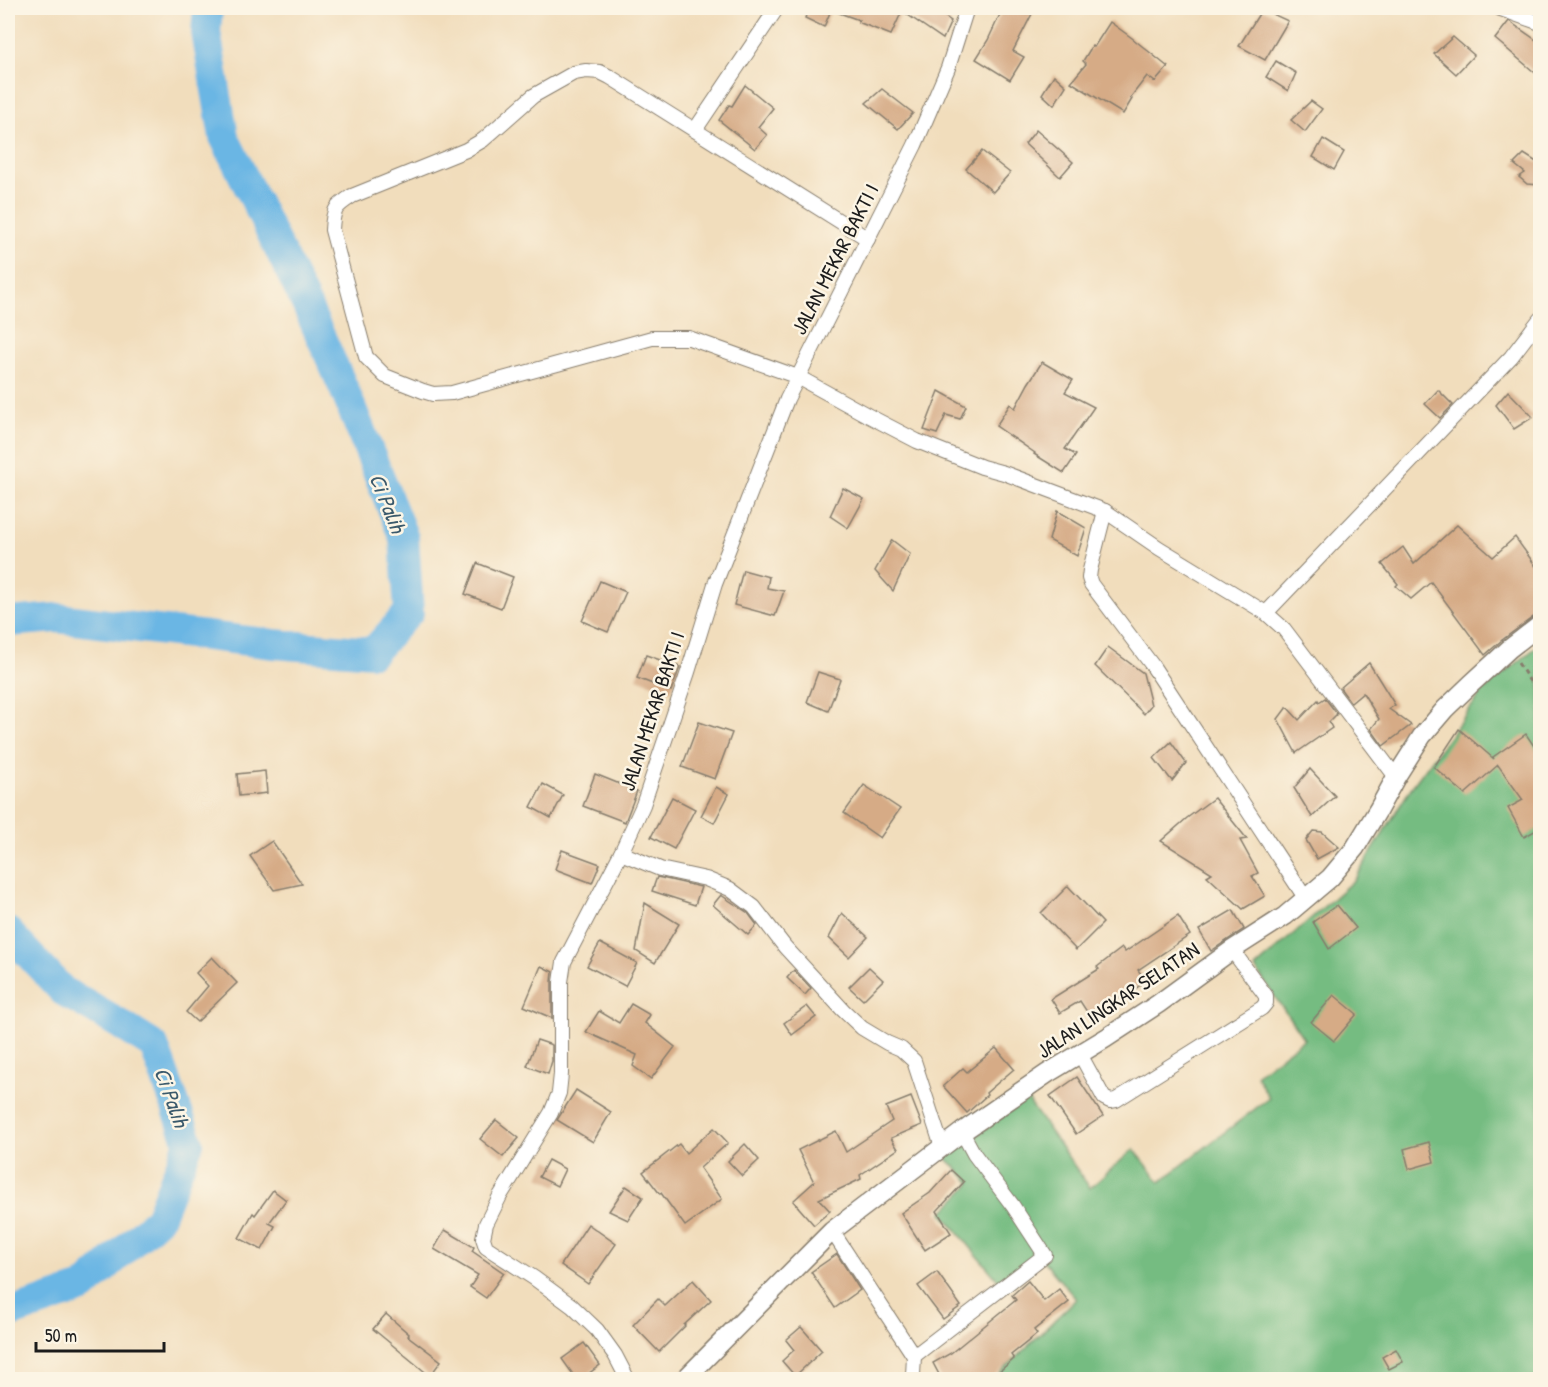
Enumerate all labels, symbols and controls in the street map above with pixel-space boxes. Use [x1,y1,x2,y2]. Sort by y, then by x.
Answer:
street label: JALAN MEKAR BAKTI I [784,179,886,339]
water label: Ci Palih [363,469,414,539]
street label: JALAN MEKAR BAKTI I [613,628,691,794]
street label: JALAN LINGKAR SELATAN [1031,935,1205,1065]
water label: Ci Palih [147,1063,197,1133]
scale bar [36,1315,164,1353]
text: 50 m [45,1323,77,1348]

